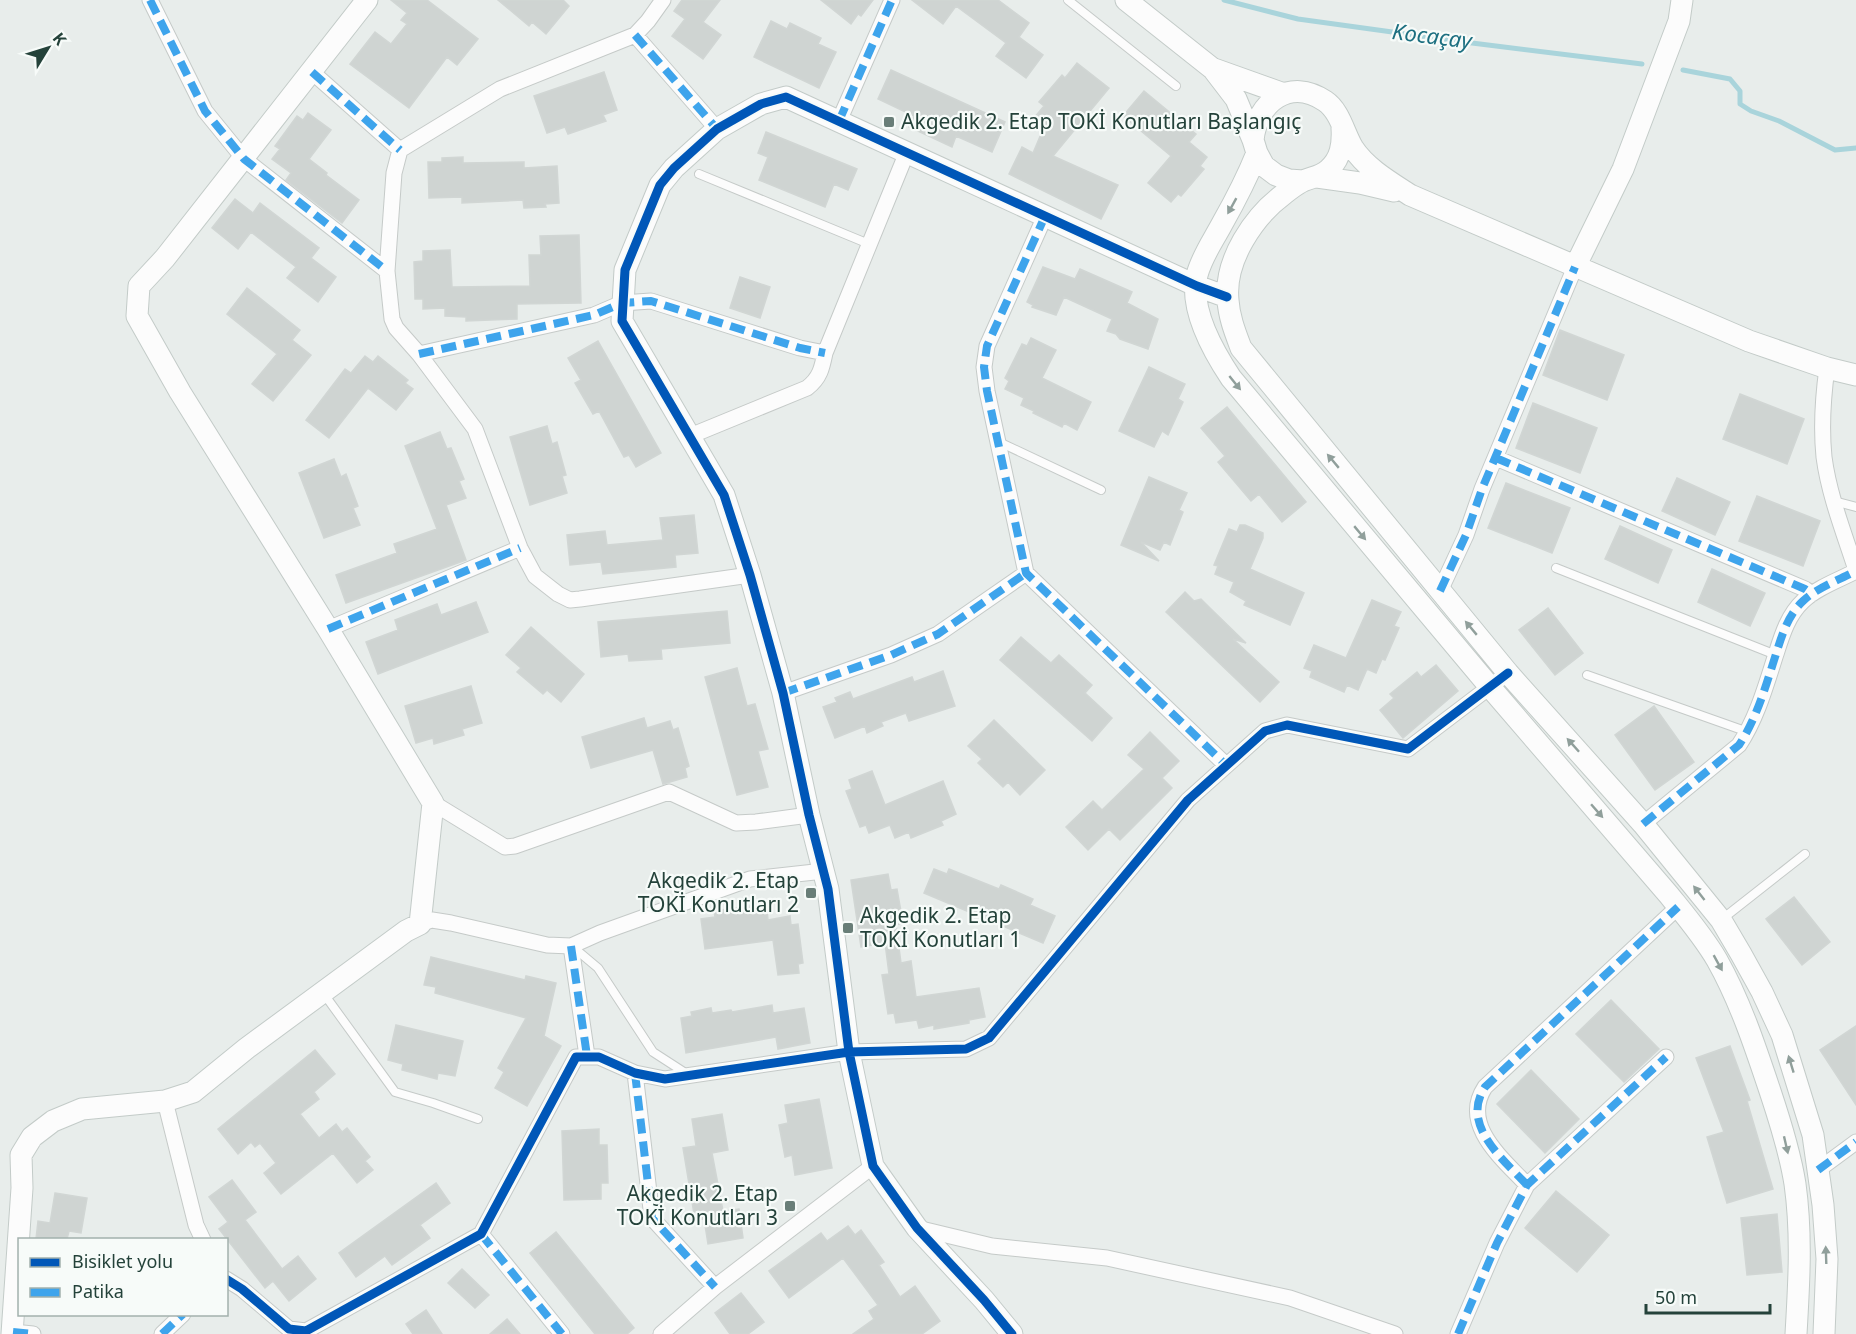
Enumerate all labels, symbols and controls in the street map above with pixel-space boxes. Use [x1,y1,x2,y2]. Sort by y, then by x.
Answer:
water label: Kocaçay [1391,15,1475,55]
north arrow [18,18,78,78]
text: K [48,28,72,50]
place label: Akgedik 2. Etap TOKİ Konutları Başlangıç [901,107,1301,135]
marker: Akgedik 2. Etap TOKİ Konutları Başlangıç [882,115,896,129]
one-way arrow [1227,198,1237,215]
one-way arrow [1229,375,1242,391]
one-way arrow [1327,454,1340,469]
one-way arrow [1354,525,1367,541]
one-way arrow [1465,621,1478,636]
one-way arrow [1567,738,1580,753]
one-way arrow [1590,803,1603,818]
place label: Akgedik 2. Etap TOKİ Konutları 2 [638,866,799,918]
one-way arrow [1693,885,1706,901]
marker: Akgedik 2. Etap TOKİ Konutları 2 [804,886,818,900]
place label: Akgedik 2. Etap TOKİ Konutları 1 [860,901,1021,953]
marker: Akgedik 2. Etap TOKİ Konutları 1 [841,921,855,935]
one-way arrow [1713,955,1723,972]
one-way arrow [1786,1055,1795,1073]
one-way arrow [1782,1136,1792,1154]
place label: Akgedik 2. Etap TOKİ Konutları 3 [617,1179,778,1231]
marker: Akgedik 2. Etap TOKİ Konutları 3 [783,1199,797,1213]
legend [18,1238,228,1316]
one-way arrow [1822,1245,1831,1264]
text: Bisiklet yolu [72,1249,173,1273]
scale bar [1646,1277,1770,1315]
text: Patika [72,1279,124,1303]
text: 50 m [1655,1285,1697,1309]

